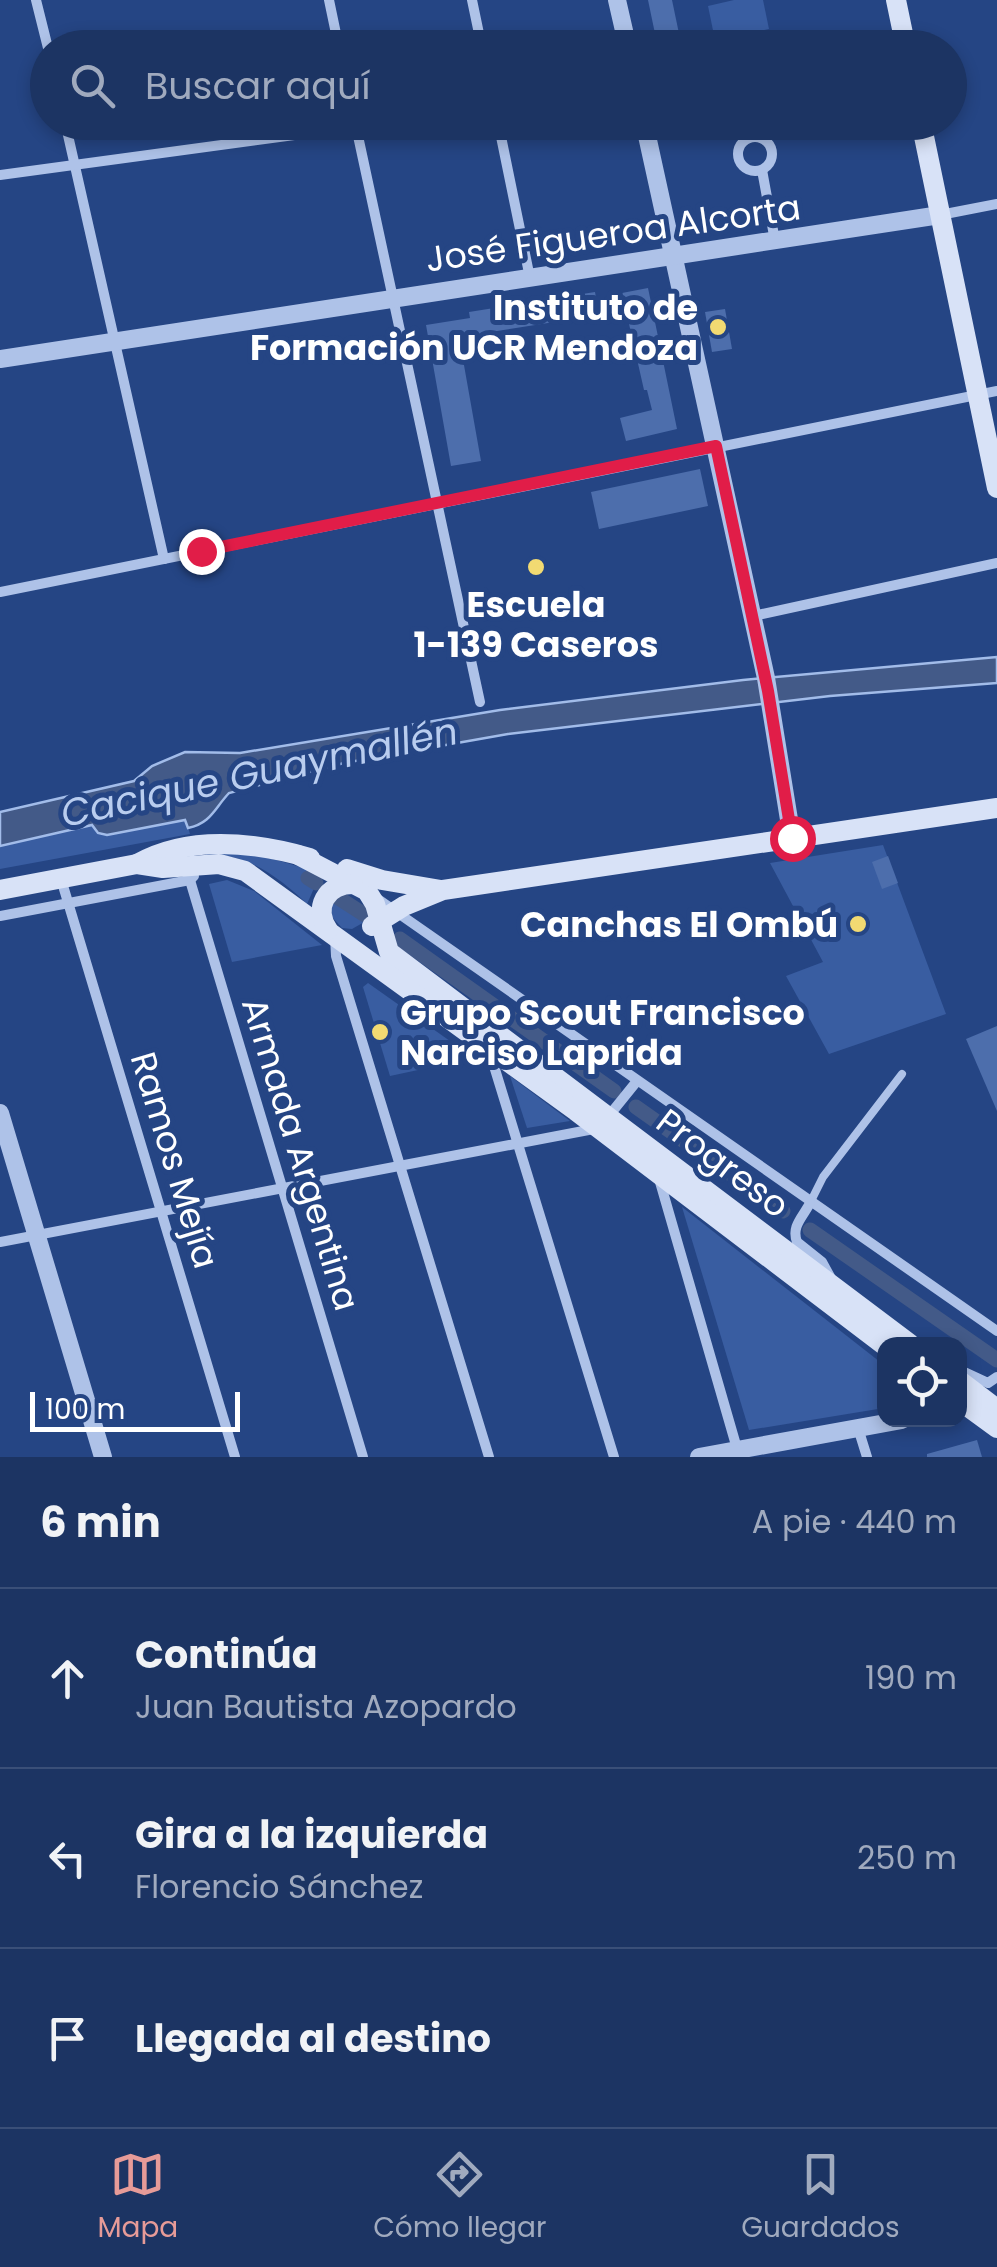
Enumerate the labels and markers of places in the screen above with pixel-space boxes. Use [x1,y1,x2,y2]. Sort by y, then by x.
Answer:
place label: Instituto de Formación UCR Mendoza [250,283,698,372]
marker: Instituto de Formación UCR Mendoza [707,316,729,338]
marker: Escuela 1-139 Caseros [525,556,547,578]
place label: Escuela 1-139 Caseros [413,580,659,669]
place label: Canchas El Ombú [520,900,838,949]
marker: Canchas El Ombú [847,913,869,935]
place label: Grupo Scout Francisco Narciso Laprida [400,988,805,1077]
marker: Grupo Scout Francisco Narciso Laprida [369,1021,391,1043]

